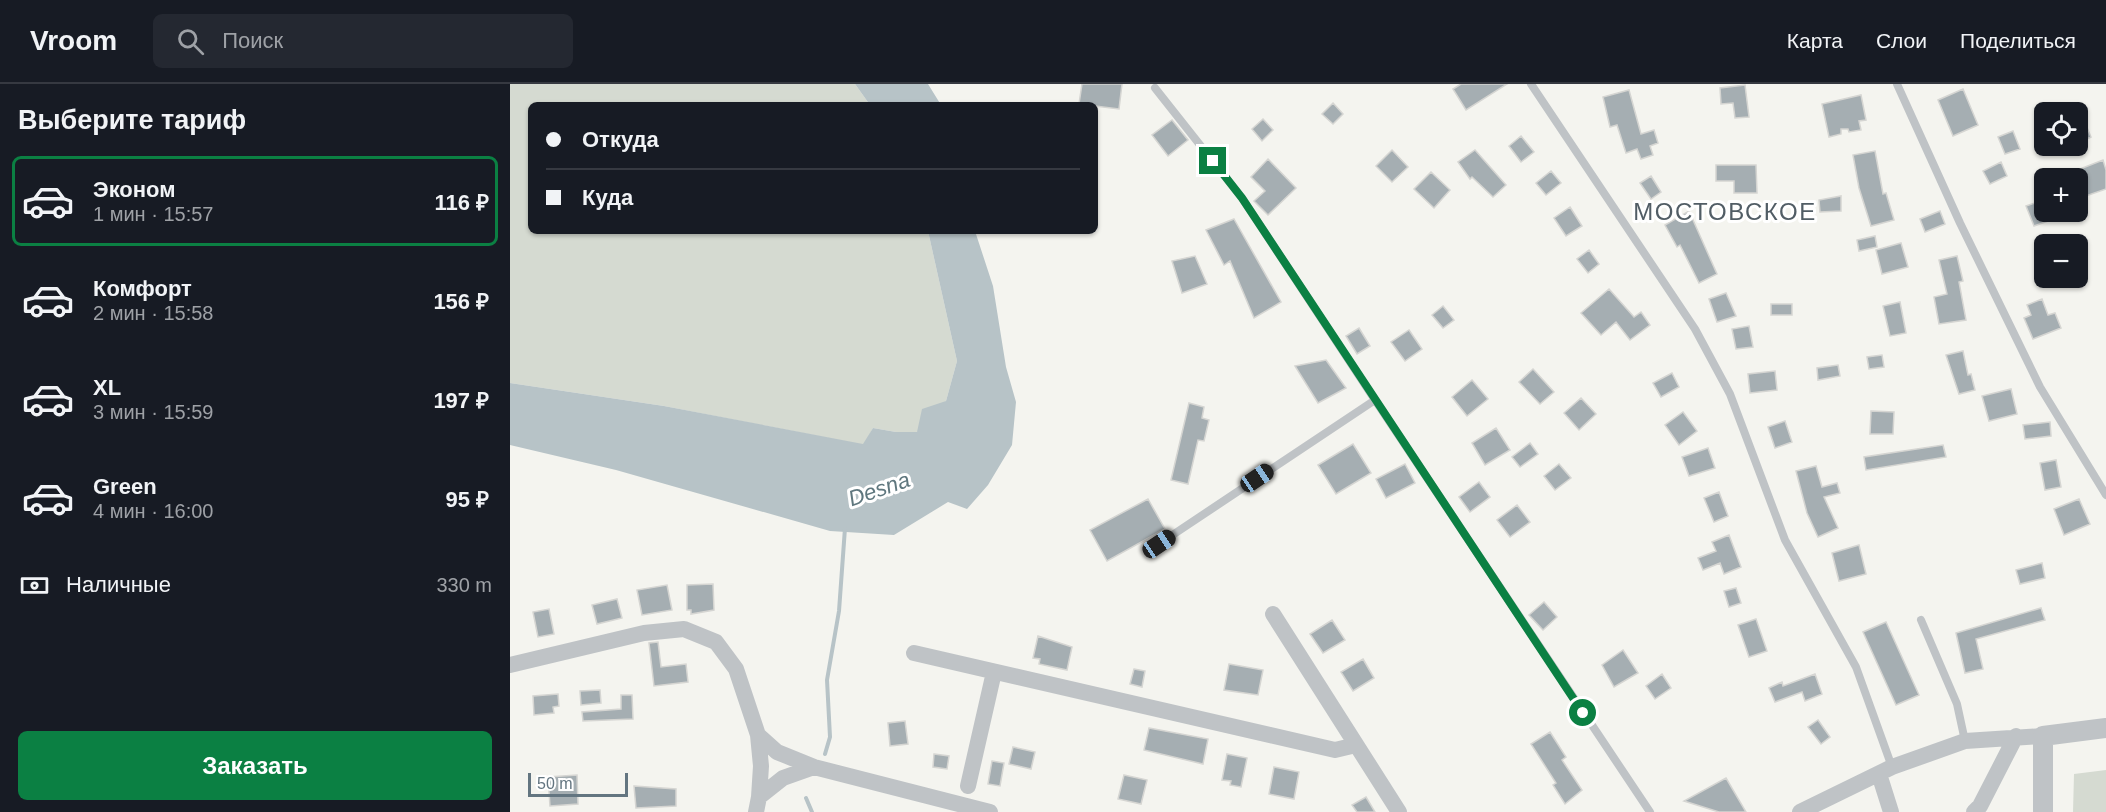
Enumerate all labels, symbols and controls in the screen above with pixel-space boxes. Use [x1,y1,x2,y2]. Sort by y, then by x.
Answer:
search box [153,14,573,68]
text: Vroom [30,25,117,56]
icon: search [174,25,207,58]
text: Поиск [222,28,283,53]
text: Карта [1787,29,1843,52]
text: Слои [1876,29,1927,52]
text: Поделиться [1960,29,2076,52]
map controls [2034,102,2088,288]
button: locate [2034,102,2088,156]
text: Выберите тариф [18,105,246,135]
text: Откуда [582,127,659,152]
route end [1199,147,1226,174]
button: + [2034,168,2088,222]
icon: car [21,174,75,228]
text: Эконом [93,177,176,202]
text: Куда [582,185,633,210]
text: 116 ₽ [435,190,489,215]
district label: МОСТОВСКОЕ [1633,198,1817,225]
text: 1 мин · 15:57 [93,203,213,225]
button: − [2034,234,2088,288]
icon: car [21,273,75,327]
text: Комфорт [93,276,192,301]
text: 156 ₽ [433,289,489,314]
text: 2 мин · 15:58 [93,302,213,324]
icon: car [21,372,75,426]
text: XL [93,375,121,400]
text: 197 ₽ [433,388,489,413]
text: 3 мин · 15:59 [93,401,213,423]
car [1237,460,1277,496]
water label: Desna [845,467,913,511]
icon: car [21,471,75,525]
text: Green [93,474,157,499]
text: 95 ₽ [446,487,489,512]
text: 4 мин · 16:00 [93,500,213,522]
car [1139,526,1179,562]
icon: cash [18,569,51,602]
text: Наличные [66,572,171,597]
text: 330 m [436,574,492,596]
route start [1569,699,1596,726]
button: Заказать [18,731,492,800]
scale bar [528,770,628,798]
text: 50 m [537,775,573,792]

